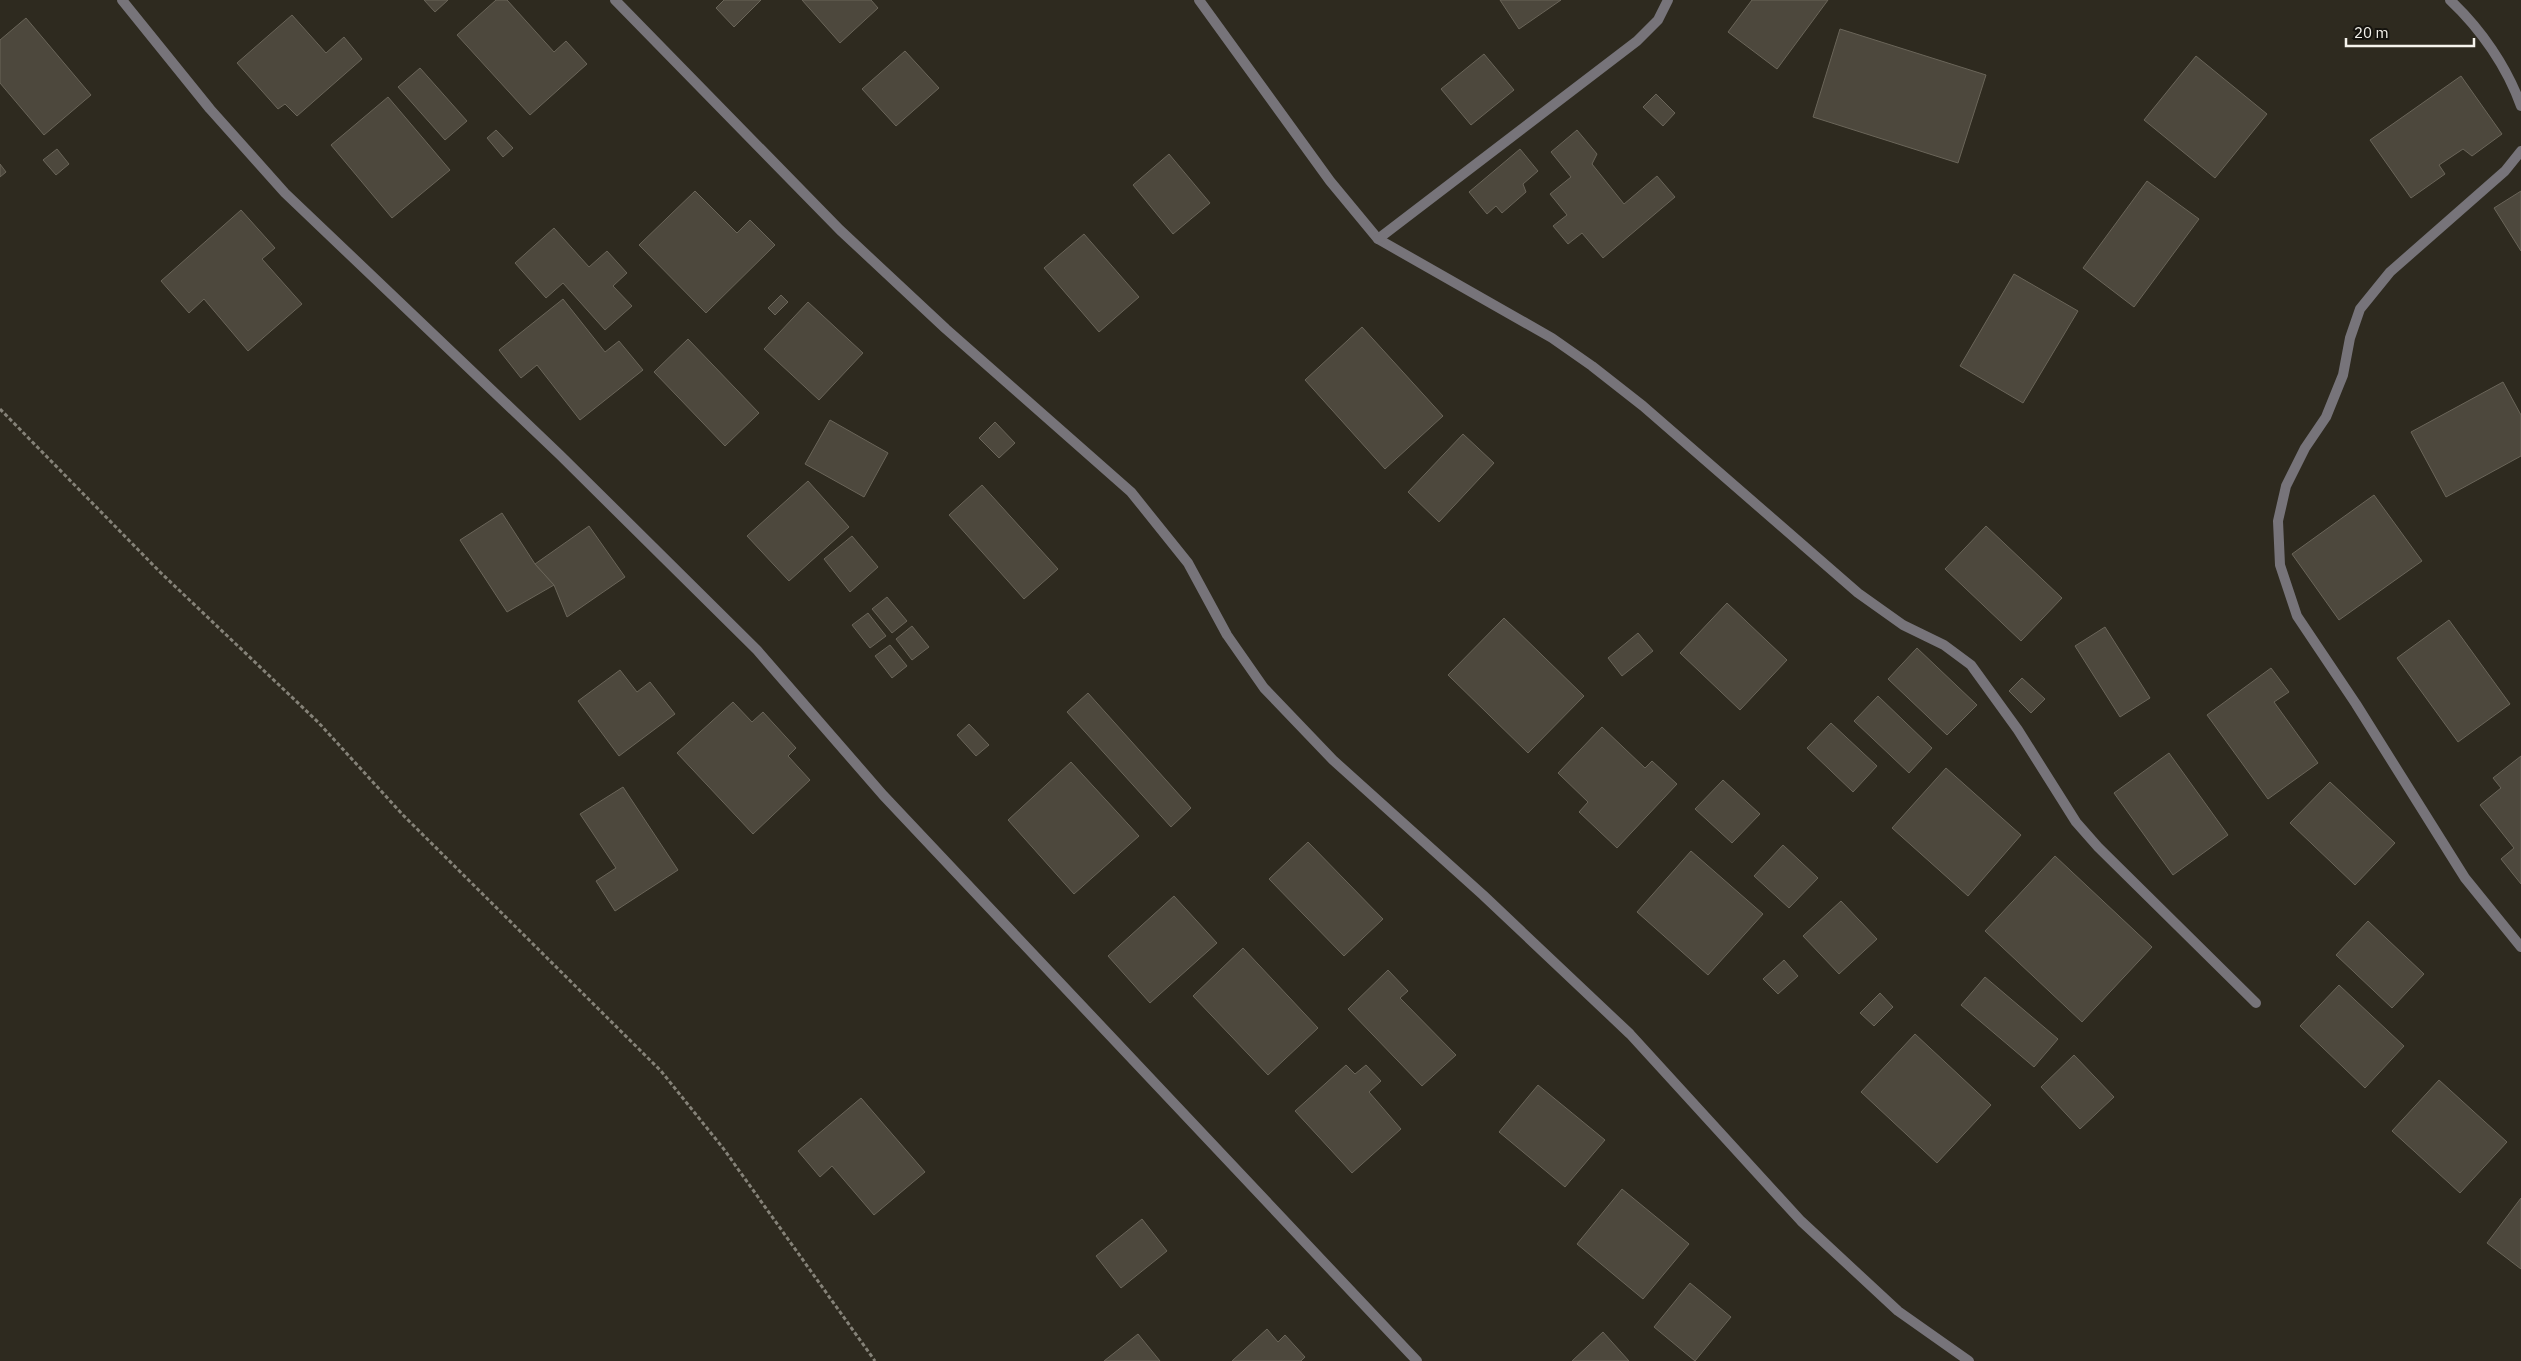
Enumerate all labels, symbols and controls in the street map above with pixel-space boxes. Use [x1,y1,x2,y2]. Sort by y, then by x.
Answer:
scale bar [2346,15,2474,47]
text: 20 m [2354,23,2389,42]

